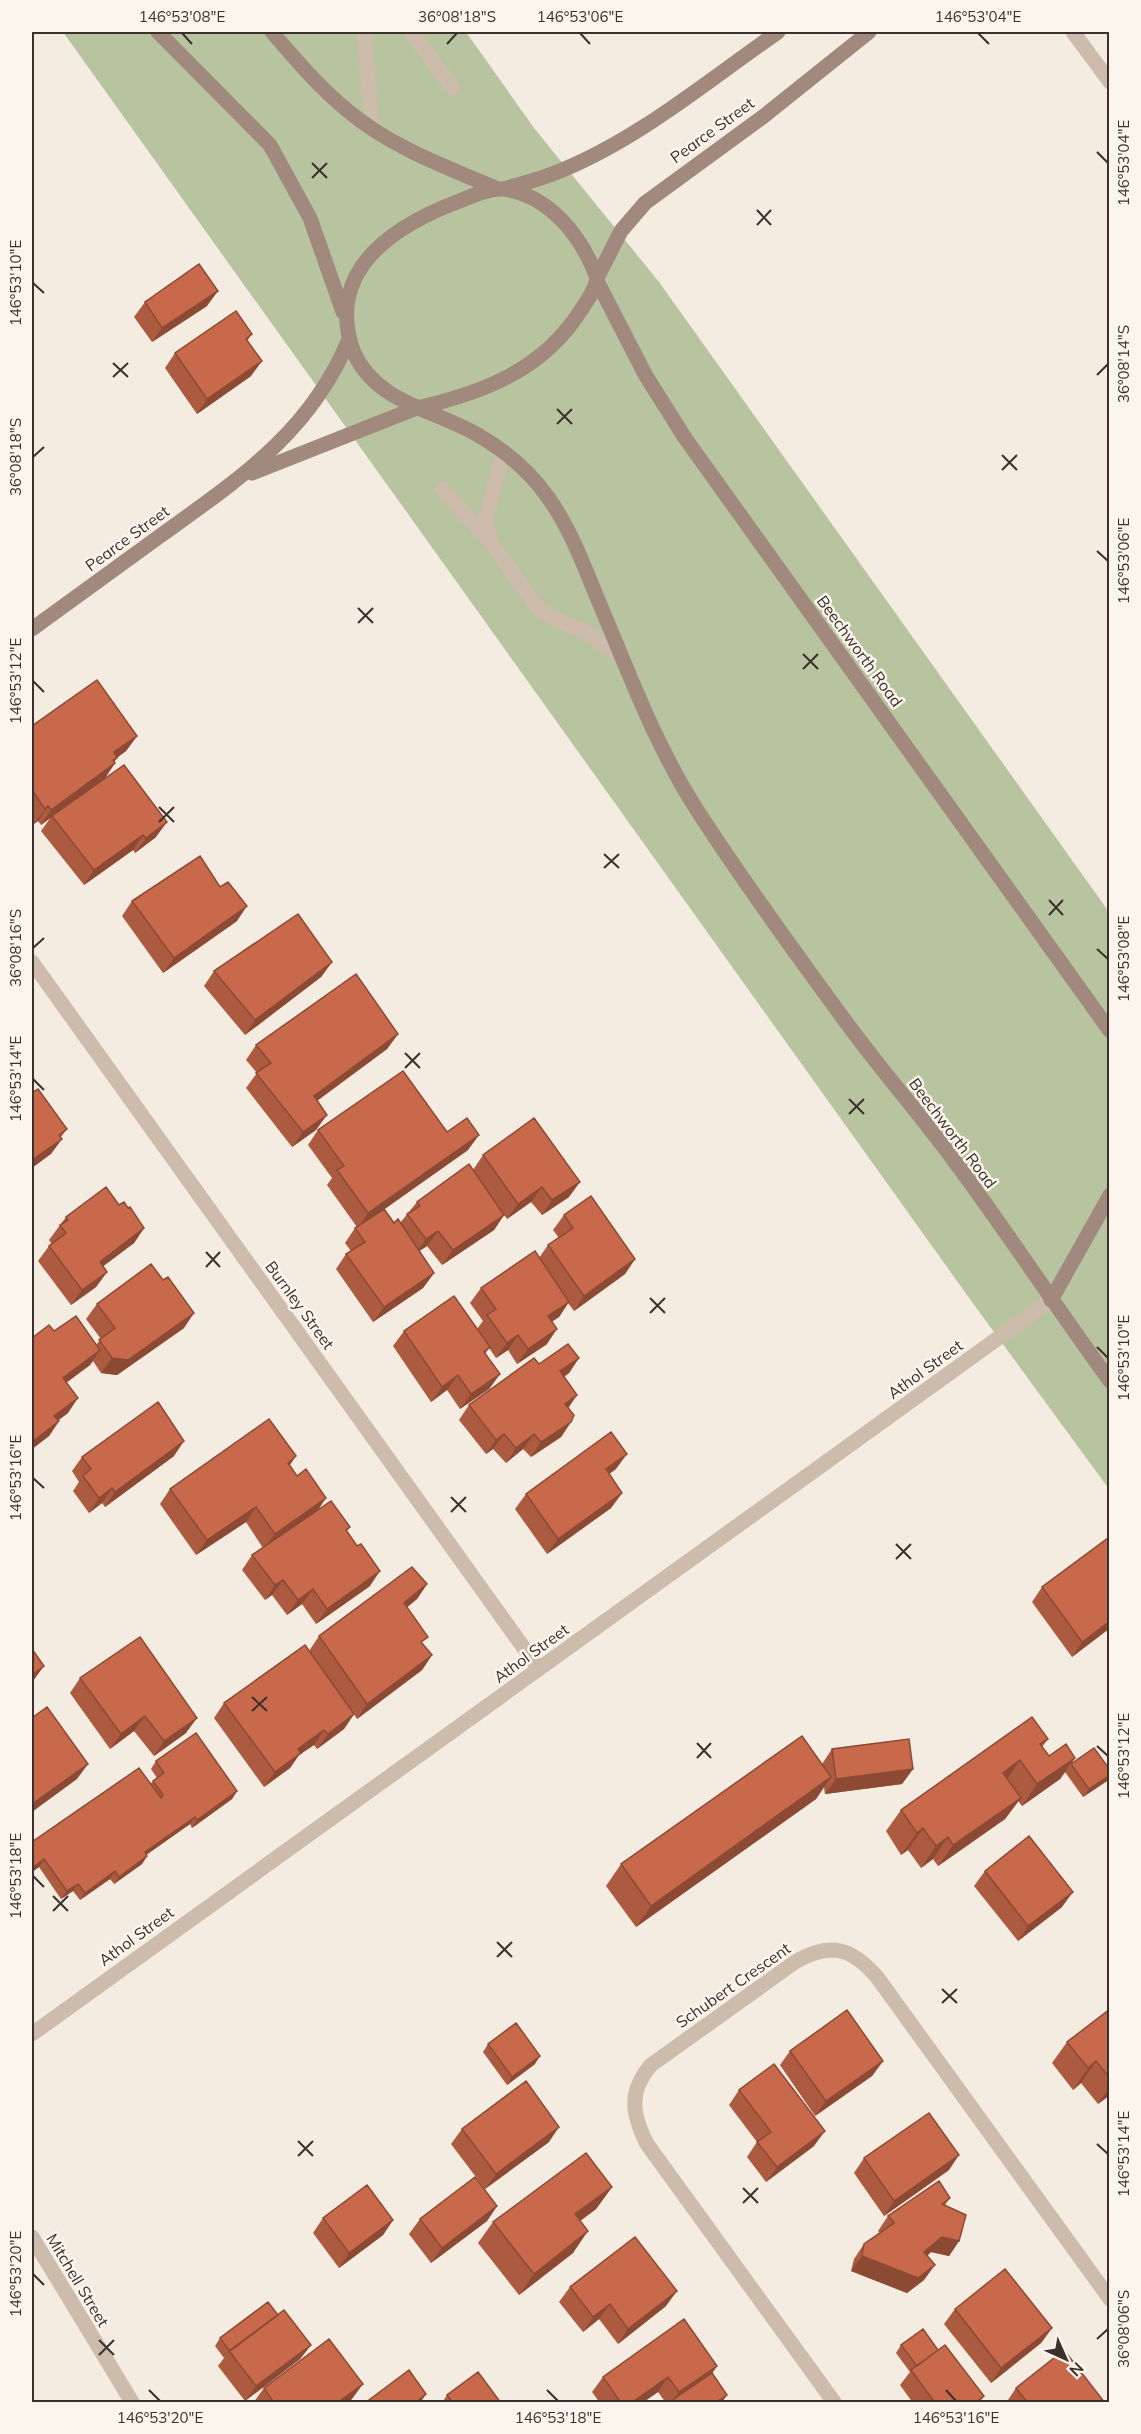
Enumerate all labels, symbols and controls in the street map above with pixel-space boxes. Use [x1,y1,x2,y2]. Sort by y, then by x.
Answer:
text: 146°53'08"E [139,7,225,26]
text: 36°08'18"S [418,7,496,26]
text: 146°53'06"E [537,7,623,26]
text: 146°53'04"E [935,7,1021,26]
street label: Pearce Street [666,93,758,167]
text: 146°53'04"E [1114,120,1133,206]
text: 146°53'10"E [6,240,25,326]
text: 36°08'14"S [1114,325,1133,403]
text: 36°08'18"S [6,418,25,496]
street label: Pearce Street [81,501,173,575]
text: 146°53'06"E [1114,518,1133,604]
street label: Beechworth Road [813,591,907,711]
text: 146°53'12"E [6,638,25,724]
text: 36°08'16"S [6,909,25,987]
text: 146°53'08"E [1114,916,1133,1002]
text: 146°53'14"E [6,1036,25,1122]
street label: Beechworth Road [905,1074,1001,1192]
street label: Burnley Street [261,1257,339,1354]
text: 146°53'10"E [1114,1315,1133,1401]
street label: Athol Street [884,1335,967,1403]
text: 146°53'16"E [6,1435,25,1521]
street label: Athol Street [490,1619,573,1687]
text: 146°53'12"E [1114,1713,1133,1799]
text: 146°53'18"E [6,1833,25,1919]
street label: Athol Street [95,1902,178,1970]
street label: Schubert Crescent [672,1938,795,2032]
text: 146°53'14"E [1114,2111,1133,2197]
street label: Mitchell Street [42,2230,114,2331]
text: 146°53'20"E [6,2231,25,2317]
text: 36°08'06"S [1114,2290,1133,2368]
north arrow [1036,2329,1096,2389]
text: N [1065,2358,1088,2381]
text: 146°53'20"E [117,2408,203,2427]
text: 146°53'18"E [515,2408,601,2427]
text: 146°53'16"E [913,2408,999,2427]

